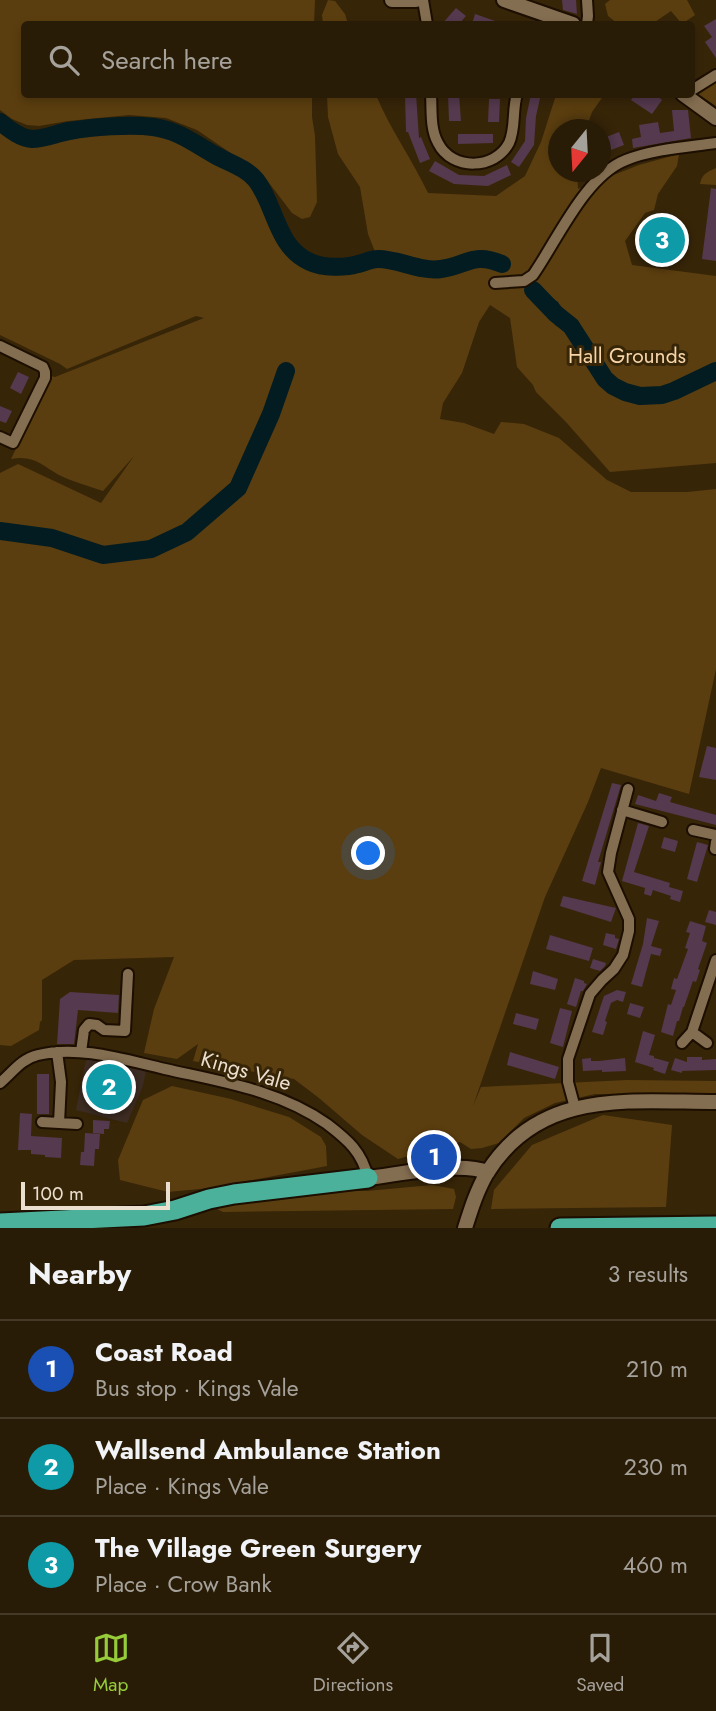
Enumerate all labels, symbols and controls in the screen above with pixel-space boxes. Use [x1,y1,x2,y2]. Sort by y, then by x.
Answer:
search box [21,21,695,98]
icon: search [45,41,83,79]
text: Search here [101,41,233,79]
north arrow [548,119,611,182]
pin: 3 [639,214,685,266]
park label: Hall Grounds [568,341,686,371]
your location [351,836,385,870]
street label: Kings Vale [197,1044,295,1098]
pin: 2 [86,1061,132,1113]
pin: 1 [411,1131,457,1183]
scale bar [21,1179,170,1211]
text: 100 m [32,1180,84,1207]
text: Nearby [28,1252,131,1295]
text: 3 results [608,1257,688,1291]
text: Coast Road [95,1333,233,1371]
text: 1 [45,1352,57,1386]
text: 210 m [626,1352,688,1386]
text: Bus stop · Kings Vale [95,1371,299,1405]
text: Wallsend Ambulance Station [95,1431,441,1469]
text: 2 [43,1450,59,1484]
text: 230 m [624,1450,688,1484]
text: Place · Kings Vale [95,1469,269,1503]
text: The Village Green Surgery [95,1529,421,1567]
text: 3 [44,1548,58,1582]
text: 460 m [623,1548,688,1582]
text: Place · Crow Bank [95,1567,272,1601]
tab: Map [92,1629,130,1698]
tab: Directions [313,1629,393,1698]
tab: Saved [576,1629,624,1698]

